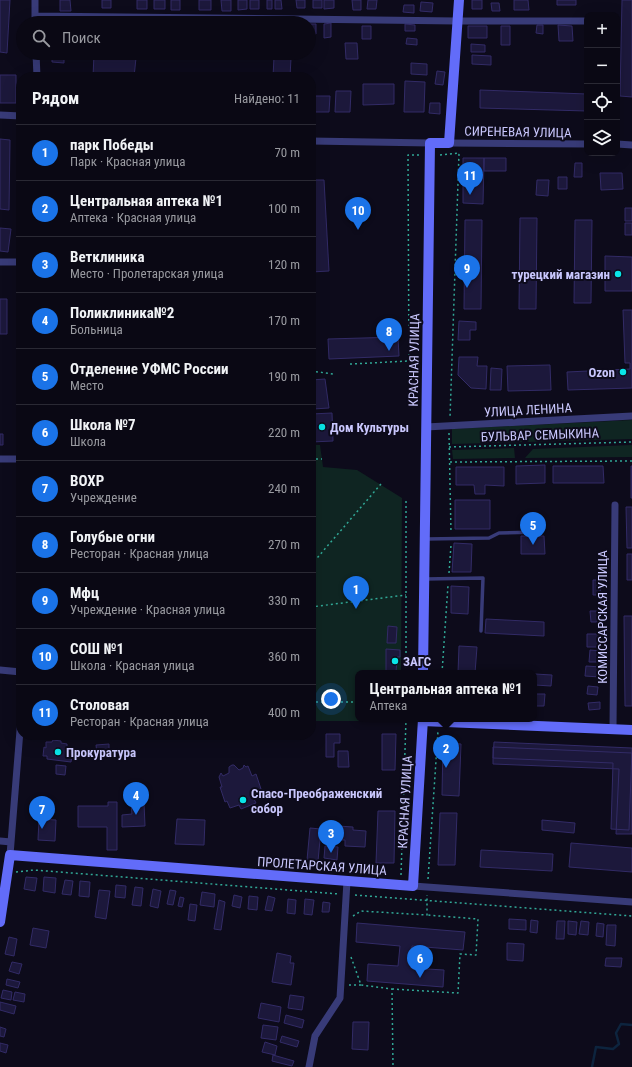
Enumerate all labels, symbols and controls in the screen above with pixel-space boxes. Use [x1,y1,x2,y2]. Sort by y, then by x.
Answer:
map controls [584,12,620,156]
button: + [584,12,620,48]
search box [16,16,316,60]
icon: search [30,27,52,49]
text: Поиск [62,29,101,47]
button: − [584,48,620,84]
button: locate [584,84,620,120]
text: Рядом [32,88,79,108]
text: Найдено: 11 [234,91,300,106]
button: layers [584,120,620,156]
street label: СИРЕНЕВАЯ УЛИЦА [464,124,572,140]
text: парк Победы [70,136,154,154]
text: 1 [42,145,48,160]
text: 70 m [274,145,300,160]
text: Парк · Красная улица [70,154,185,169]
pin: 11 [457,162,483,195]
text: Центральная аптека №1 [70,192,223,210]
pin: 10 [345,197,371,230]
text: 2 [42,201,48,216]
text: 100 m [268,201,300,216]
text: Аптека · Красная улица [70,210,196,225]
text: Ветклиника [70,248,145,266]
pin: 9 [454,255,480,288]
text: 3 [42,257,48,272]
text: 120 m [268,257,300,272]
text: Место · Пролетарская улица [70,266,224,281]
place label: турецкий магазин [511,267,610,282]
marker: турецкий магазин [613,269,623,279]
text: Поликлиника№2 [70,304,174,322]
text: 4 [42,313,48,328]
text: 170 m [268,313,300,328]
street label: КРАСНАЯ УЛИЦА [406,313,422,407]
pin: 8 [376,318,402,351]
text: Больница [70,322,123,337]
text: Отделение УФМС России [70,360,229,378]
place label: Ozon [589,365,615,380]
marker: Ozon [618,367,628,377]
text: 5 [42,369,48,384]
text: 190 m [268,369,300,384]
text: Место [70,378,104,393]
street label: УЛИЦА ЛЕНИНА [484,400,573,420]
text: Школа №7 [70,416,136,434]
place label: Дом Культуры [330,420,409,435]
marker: Дом Культуры [317,422,327,432]
text: 6 [42,425,48,440]
text: 220 m [268,425,300,440]
street label: БУЛЬВАР СЕМЫКИНА [481,425,600,445]
text: Школа [70,434,106,449]
text: ВОХР [70,472,104,490]
text: 7 [42,481,48,496]
text: 240 m [268,481,300,496]
text: Учреждение [70,490,137,505]
pin: 5 [520,512,546,545]
text: Голубые огни [70,528,155,546]
text: 8 [42,537,48,552]
text: 270 m [268,537,300,552]
text: Ресторан · Красная улица [70,546,209,561]
street label: КОМИССАРСКАЯ УЛИЦА [595,550,610,684]
pin: 1 [343,576,369,609]
text: Мфц [70,584,99,602]
text: 9 [42,593,48,608]
text: 330 m [268,593,300,608]
text: Учреждение · Красная улица [70,602,225,617]
text: СОШ №1 [70,640,124,658]
text: 10 [38,649,52,664]
text: 360 m [268,649,300,664]
place label: ЗАГС [403,654,432,669]
marker: ЗАГС [390,656,400,666]
text: Школа · Красная улица [70,658,194,673]
popup [355,670,537,722]
text: Центральная аптека №1 [369,680,523,698]
your location [321,689,341,709]
text: Столовая [70,696,129,714]
text: Аптека [369,698,407,713]
text: 11 [38,705,52,720]
text: 400 m [268,705,300,720]
text: Ресторан · Красная улица [70,714,209,729]
pin: 2 [433,735,459,768]
place label: Прокуратура [66,745,136,760]
marker: Прокуратура [53,747,63,757]
street label: КРАСНАЯ УЛИЦА [395,755,415,849]
pin: 4 [123,782,149,815]
place label: Спасо-Преображенский собор [251,786,382,816]
marker: Спасо-Преображенский собор [238,795,248,805]
pin: 7 [29,796,55,829]
pin: 3 [318,820,344,853]
street label: ПРОЛЕТАРСКАЯ УЛИЦА [257,854,388,878]
pin: 6 [407,945,433,978]

